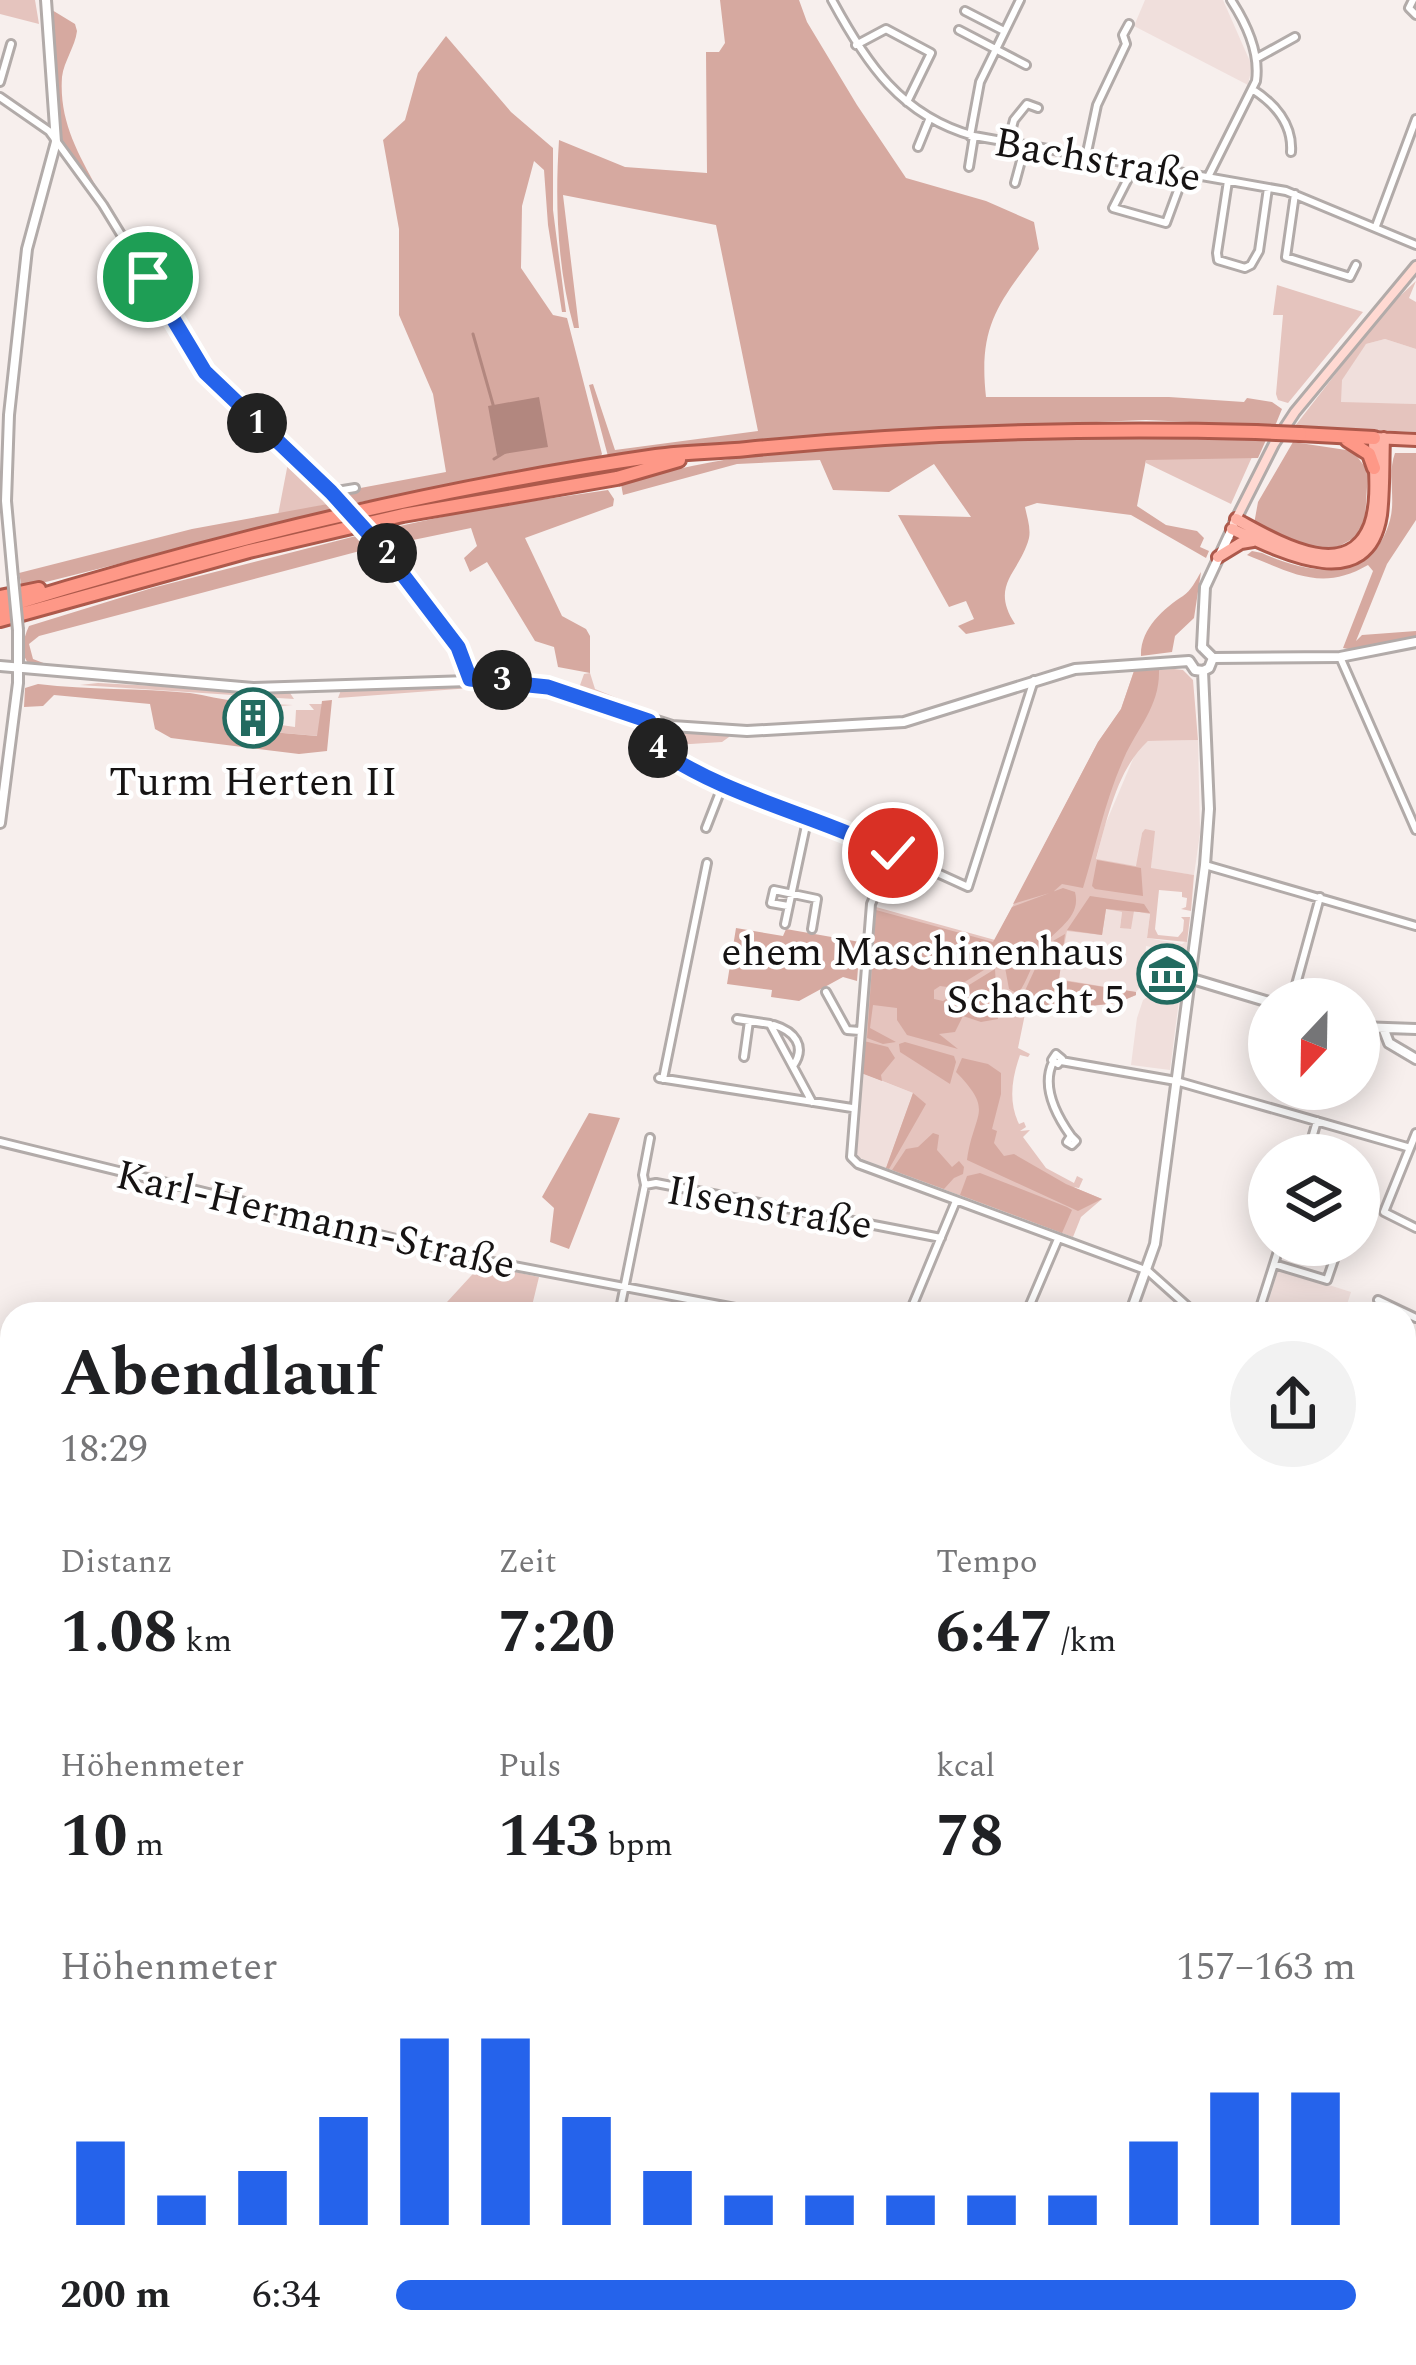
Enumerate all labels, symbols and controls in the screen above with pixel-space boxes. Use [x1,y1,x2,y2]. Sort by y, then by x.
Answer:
street label: Bachstraße [989,111,1206,210]
pin [97,226,199,328]
icon: arrive [115,244,181,310]
pin: 1 [227,393,287,453]
text: 1 [248,398,266,448]
pin: 2 [357,523,417,583]
text: 2 [378,528,396,578]
pin: 3 [472,650,532,710]
text: 3 [493,655,511,705]
building icon: Turm Herten II [222,687,284,749]
pin: 4 [628,718,688,778]
text: 4 [649,723,667,773]
place label: Turm Herten II [109,751,397,814]
pin [842,802,944,904]
icon: check [860,820,926,886]
place label: ehem Maschinenhaus Schacht 5 [721,921,1125,1032]
museum icon: ehem Maschinenhaus Schacht 5 [1136,943,1198,1005]
north arrow [1248,978,1380,1110]
map controls [1248,978,1380,1266]
button: layers [1248,1134,1380,1266]
street label: Karl-Hermann-Straße [110,1144,521,1297]
street label: Ilsenstraße [662,1159,877,1258]
text: Abendlauf [60,1324,380,1425]
button: share [1230,1341,1356,1467]
text: 18:29 [60,1420,148,1479]
text: Distanz [60,1537,173,1587]
text: Zeit [498,1537,557,1587]
text: Tempo [936,1537,1038,1587]
text: 1.08 [60,1587,177,1679]
text: 7:20 [498,1587,615,1679]
text: 6:47 [936,1587,1053,1679]
text: km [177,1616,232,1666]
text: /km [1053,1616,1116,1666]
text: Höhenmeter [60,1741,244,1791]
text: Puls [498,1741,562,1791]
text: kcal [936,1741,995,1791]
text: 10 [60,1791,127,1883]
text: 143 [498,1791,599,1883]
text: 78 [936,1791,1003,1883]
text: m [127,1820,164,1870]
text: bpm [599,1820,673,1870]
text: Höhenmeter [60,1938,278,1997]
text: 157–163 m [1176,1938,1356,1997]
text: 200 m [60,2266,171,2325]
text: 6:34 [252,2266,320,2325]

